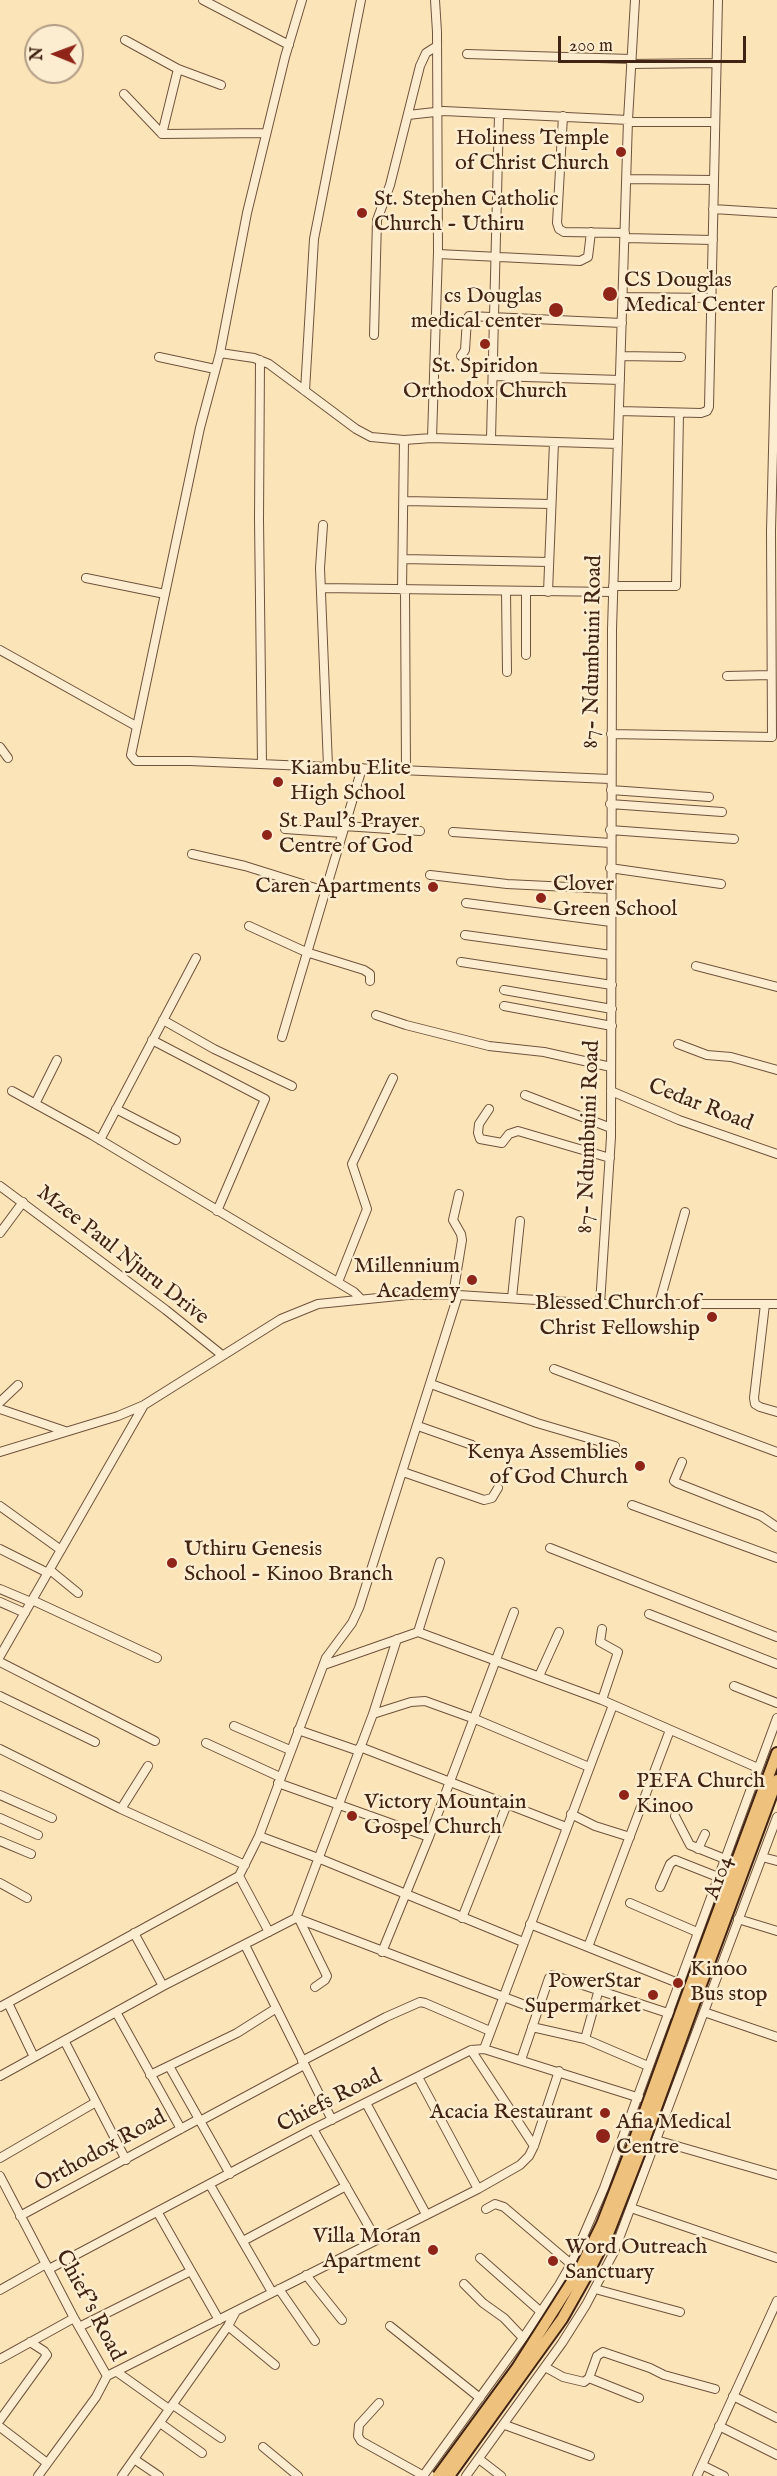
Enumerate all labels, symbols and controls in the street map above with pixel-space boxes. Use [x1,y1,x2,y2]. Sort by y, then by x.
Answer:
north arrow [24,24,84,84]
scale bar [561,24,748,62]
text: 200 m [569,35,613,58]
text: N [28,47,48,61]
place label: Holiness Temple of Christ Church [455,126,609,178]
marker: Holiness Temple of Christ Church [614,145,628,159]
place label: St. Stephen Catholic Church - Uthiru [374,187,559,238]
marker: St. Stephen Catholic Church - Uthiru [355,206,369,220]
place label: CS Douglas Medical Center [624,268,765,320]
place label: cs Douglas medical center [411,284,542,336]
marker: CS Douglas Medical Center [601,285,619,303]
marker: cs Douglas medical center [547,301,565,319]
marker: St. Spiridon Orthodox Church [478,337,492,351]
place label: St. Spiridon Orthodox Church [403,354,567,406]
street label: 87- Ndumbuini Road [579,555,609,749]
place label: Kiambu Elite High School [290,756,411,807]
marker: Kiambu Elite High School [271,775,285,789]
place label: St Paul's Prayer Centre of God [279,809,419,860]
marker: St Paul's Prayer Centre of God [260,828,274,842]
place label: Clover Green School [553,872,677,924]
place label: Caren Apartments [255,874,421,900]
marker: Caren Apartments [426,880,440,894]
marker: Clover Green School [534,891,548,905]
street label: 87- Ndumbuini Road [573,1040,607,1234]
street label: Cedar Road [644,1074,756,1138]
street label: Mzee Paul Njuru Drive [31,1181,213,1331]
place label: Millennium Academy [354,1254,460,1306]
marker: Millennium Academy [465,1273,479,1287]
place label: Blessed Church of Christ Fellowship [535,1291,700,1342]
marker: Blessed Church of Christ Fellowship [705,1310,719,1324]
place label: Kenya Assemblies of God Church [467,1440,628,1492]
marker: Kenya Assemblies of God Church [633,1459,647,1473]
place label: Uthiru Genesis School - Kinoo Branch [184,1537,393,1588]
marker: Uthiru Genesis School - Kinoo Branch [165,1556,179,1570]
place label: PEFA Church Kinoo [636,1769,765,1820]
marker: PEFA Church Kinoo [617,1788,631,1802]
place label: Victory Mountain Gospel Church [364,1790,527,1842]
marker: Victory Mountain Gospel Church [345,1809,359,1823]
street label: A104 [700,1853,740,1903]
place label: Kinoo Bus stop [690,1957,768,2008]
place label: PowerStar Supermarket [524,1969,641,2020]
marker: Kinoo Bus stop [671,1976,685,1990]
marker: PowerStar Supermarket [646,1988,660,2002]
street label: Chiefs Road [273,2064,387,2140]
place label: Acacia Restaurant [430,2100,593,2126]
street label: Orthodox Road [31,2105,171,2199]
marker: Acacia Restaurant [598,2106,612,2120]
place label: Afia Medical Centre [616,2110,731,2162]
marker: Afia Medical Centre [594,2127,612,2145]
place label: Villa Moran Apartment [313,2224,421,2276]
place label: Word Outreach Sanctuary [565,2235,707,2286]
marker: Villa Moran Apartment [426,2243,440,2257]
street label: Chief's Road [49,2246,129,2366]
marker: Word Outreach Sanctuary [546,2254,560,2268]

